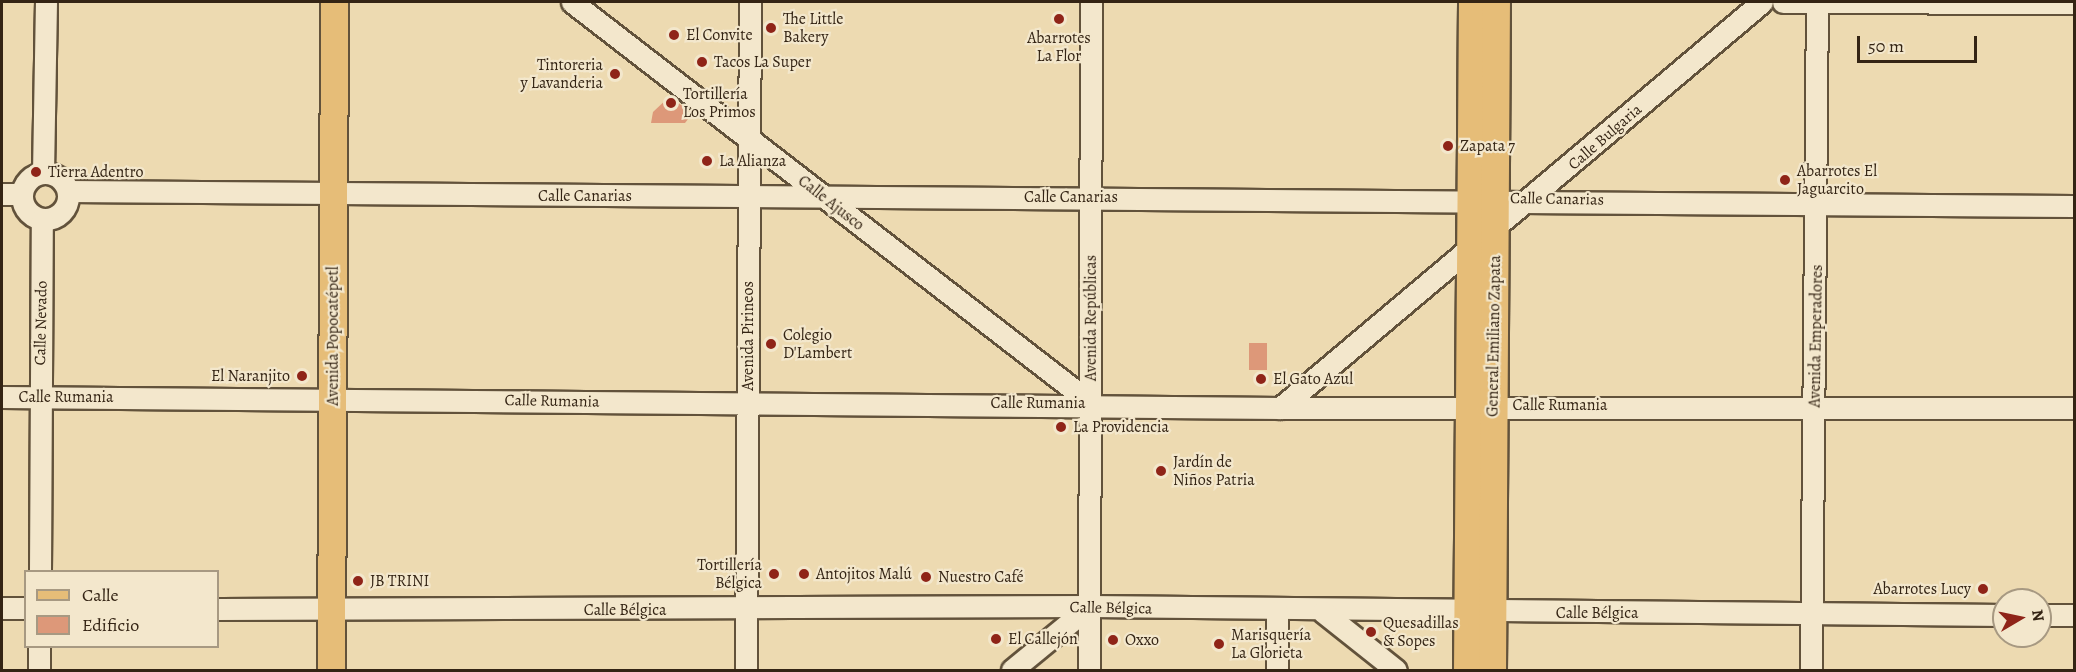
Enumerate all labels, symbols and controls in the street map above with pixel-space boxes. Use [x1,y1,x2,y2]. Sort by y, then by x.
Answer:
place label: The Little Bakery [783,9,843,47]
marker: Abarrotes La Flor [1052,12,1066,26]
marker: The Little Bakery [764,21,778,35]
scale bar [1860,24,1980,62]
place label: El Convite [686,25,753,45]
marker: El Convite [667,28,681,42]
place label: Abarrotes La Flor [1027,28,1091,66]
text: 50 m [1868,34,1904,58]
place label: Tacos La Super [714,52,811,72]
place label: Tintoreria y Lavanderia [520,55,603,93]
marker: Tacos La Super [695,55,709,69]
marker: Tintoreria y Lavanderia [608,67,622,81]
place label: Tortillería Los Primos [683,84,756,122]
marker: Tortillería Los Primos [664,96,678,110]
street label: Calle Bulgaria [1564,100,1646,174]
place label: Zapata 7 [1460,136,1515,156]
marker: Zapata 7 [1441,139,1455,153]
place label: La Alianza [719,151,786,171]
marker: La Alianza [700,154,714,168]
place label: Abarrotes El Jaguarcito [1797,161,1877,199]
place label: Tierra Adentro [48,162,144,182]
marker: Tierra Adentro [29,165,43,179]
street label: Calle Ajusco [794,171,868,235]
marker: Abarrotes El Jaguarcito [1778,173,1792,187]
street label: Calle Canarias [538,186,632,206]
street label: Calle Canarias [1024,187,1118,207]
street label: Calle Canarias [1510,189,1604,209]
street label: Avenida Repúblicas [1081,255,1101,381]
street label: General Emiliano Zapata [1483,255,1505,417]
street label: Avenida Emperadores [1805,264,1827,408]
street label: Avenida Popocatépetl [323,266,343,406]
street label: Calle Nevado [31,280,51,366]
street label: Avenida Pirineos [738,281,758,391]
place label: Colegio D'Lambert [783,325,852,363]
marker: Colegio D'Lambert [764,337,778,351]
place label: El Naranjito [211,366,290,386]
marker: El Naranjito [295,369,309,383]
place label: El Gato Azul [1273,369,1353,389]
marker: El Gato Azul [1254,372,1268,386]
street label: Calle Rumania [18,387,114,407]
street label: Calle Rumania [504,391,600,411]
street label: Calle Rumania [990,393,1086,413]
street label: Calle Rumania [1512,395,1608,415]
place label: La Providencia [1073,417,1169,437]
marker: La Providencia [1054,420,1068,434]
place label: Jardín de Niños Patria [1173,452,1255,490]
marker: Jardín de Niños Patria [1154,464,1168,478]
place label: Tortillería Bélgica [697,555,762,593]
place label: Antojitos Malú [816,564,912,584]
marker: Tortillería Bélgica [767,567,781,581]
marker: Antojitos Malú [797,567,811,581]
place label: Nuestro Café [938,567,1024,587]
legend [24,570,219,648]
marker: Nuestro Café [919,570,933,584]
place label: JB TRINI [370,571,429,591]
marker: JB TRINI [351,574,365,588]
place label: Abarrotes Lucy [1874,579,1971,599]
marker: Abarrotes Lucy [1976,582,1990,596]
text: Calle [82,583,119,607]
north arrow [1992,588,2052,648]
street label: Calle Bélgica [1069,598,1153,618]
street label: Calle Bélgica [584,600,666,620]
street label: Calle Bélgica [1556,603,1638,623]
text: N [2026,608,2050,623]
text: Edificio [82,613,139,637]
place label: Quesadillas & Sopes [1383,613,1459,651]
place label: Marisquería La Glorieta [1231,625,1311,663]
marker: Quesadillas & Sopes [1364,625,1378,639]
place label: El Callejón [1008,629,1078,649]
place label: Oxxo [1125,630,1159,650]
marker: El Callejón [989,632,1003,646]
marker: Oxxo [1106,633,1120,647]
marker: Marisquería La Glorieta [1212,637,1226,651]

